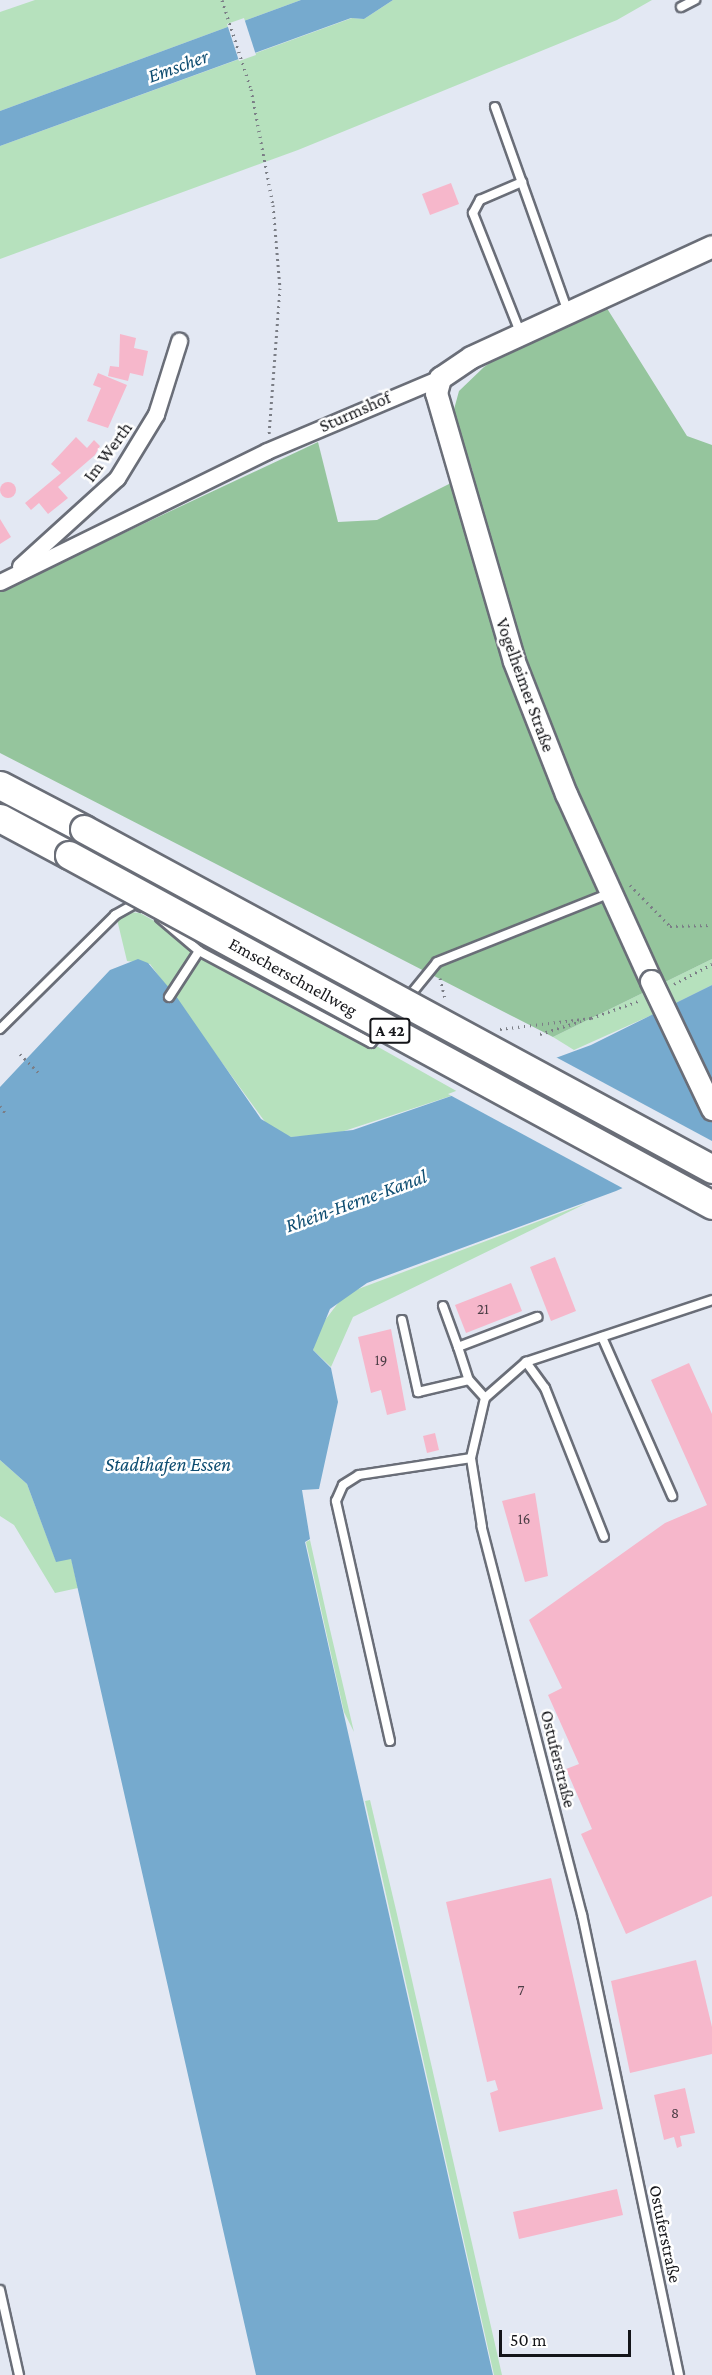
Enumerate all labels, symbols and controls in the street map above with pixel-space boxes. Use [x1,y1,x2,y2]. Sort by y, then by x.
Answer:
water label: Emscher [144,44,212,88]
street label: Sturmshof [316,387,394,437]
street label: Im Werth [79,418,137,486]
street label: Vogelheimer Straße [491,615,559,755]
street label: Emscherschnellweg [225,933,361,1021]
road number: A 42 [369,1018,411,1044]
water label: Rhein-Herne-Kanal [282,1164,430,1238]
house number: 21 [477,1301,489,1319]
house number: 19 [375,1352,387,1370]
water label: Stadthafen Essen [105,1452,231,1476]
house number: 16 [518,1511,530,1529]
street label: Ostuferstraße [535,1708,581,1810]
house number: 7 [518,1982,524,2000]
house number: 8 [671,2105,679,2123]
street label: Ostuferstraße [644,2183,686,2285]
scale bar [502,2318,634,2356]
text: 50 m [510,2330,547,2350]

